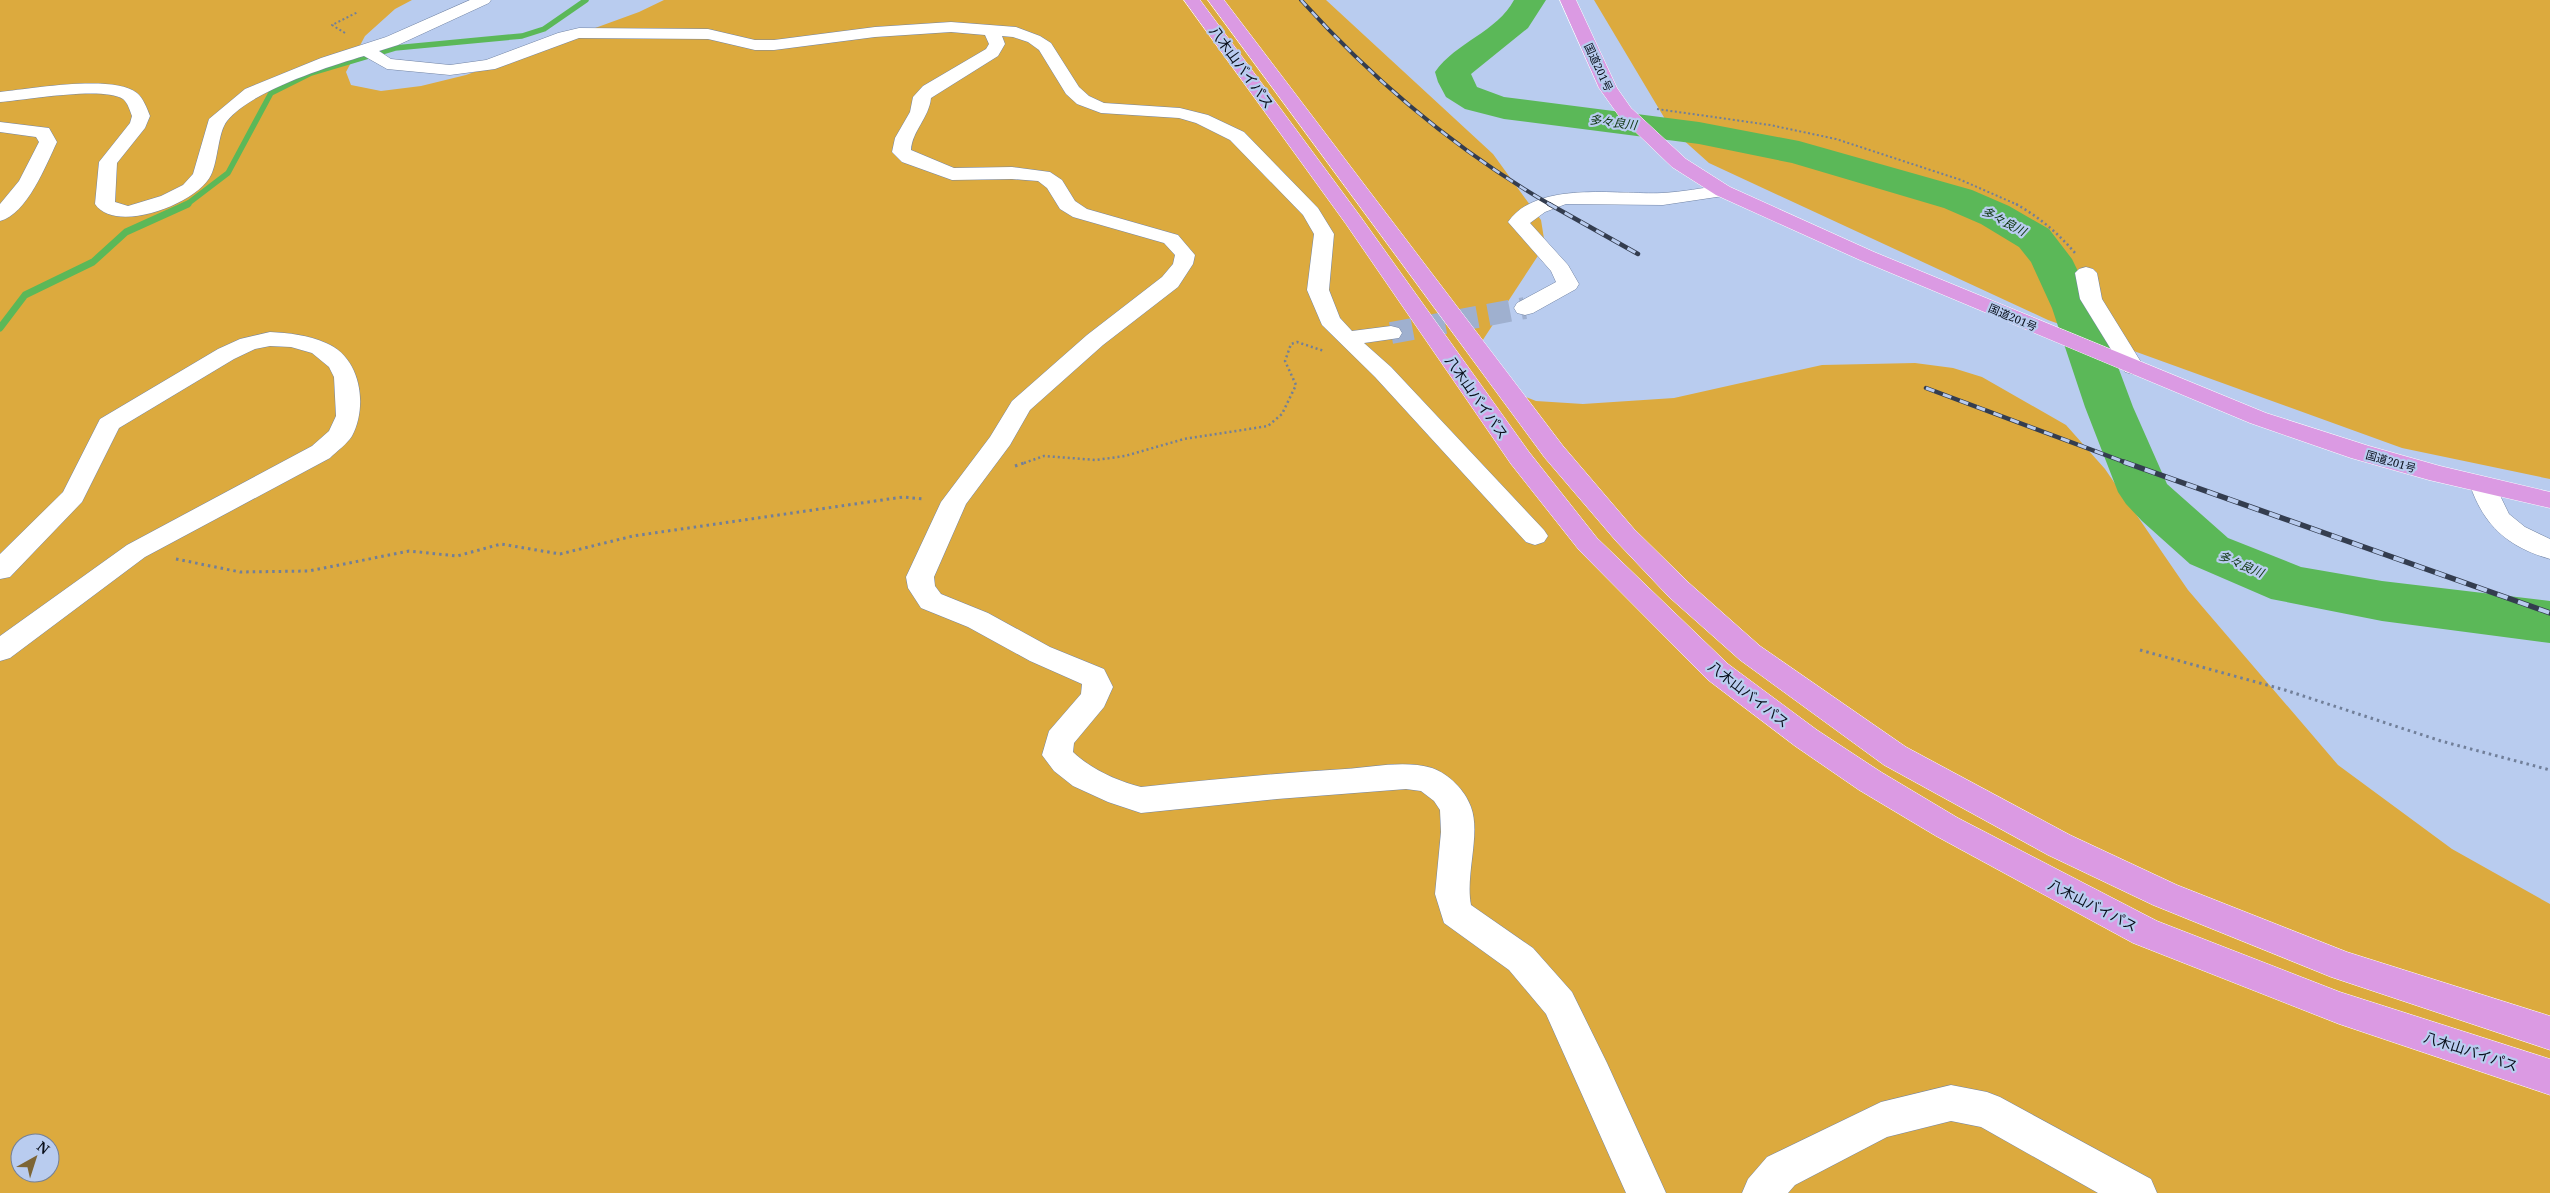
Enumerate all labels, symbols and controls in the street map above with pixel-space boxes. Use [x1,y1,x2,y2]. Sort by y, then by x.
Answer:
street label: 八木山バイパス [1206,22,1278,112]
street label: 国道201号 [1581,41,1617,93]
water label: 多々良川 [1588,111,1640,134]
water label: 多々良川 [1979,202,2031,241]
street label: 国道201号 [1986,300,2040,334]
street label: 八木山バイパス [1441,352,1513,442]
street label: 国道201号 [2364,447,2418,475]
water label: 多々良川 [2216,547,2268,582]
street label: 八木山バイパス [1705,656,1793,732]
street label: 八木山バイパス [2045,874,2141,936]
street label: 八木山バイパス [2422,1027,2520,1075]
north arrow [10,1133,60,1183]
text: N [33,1137,54,1158]

